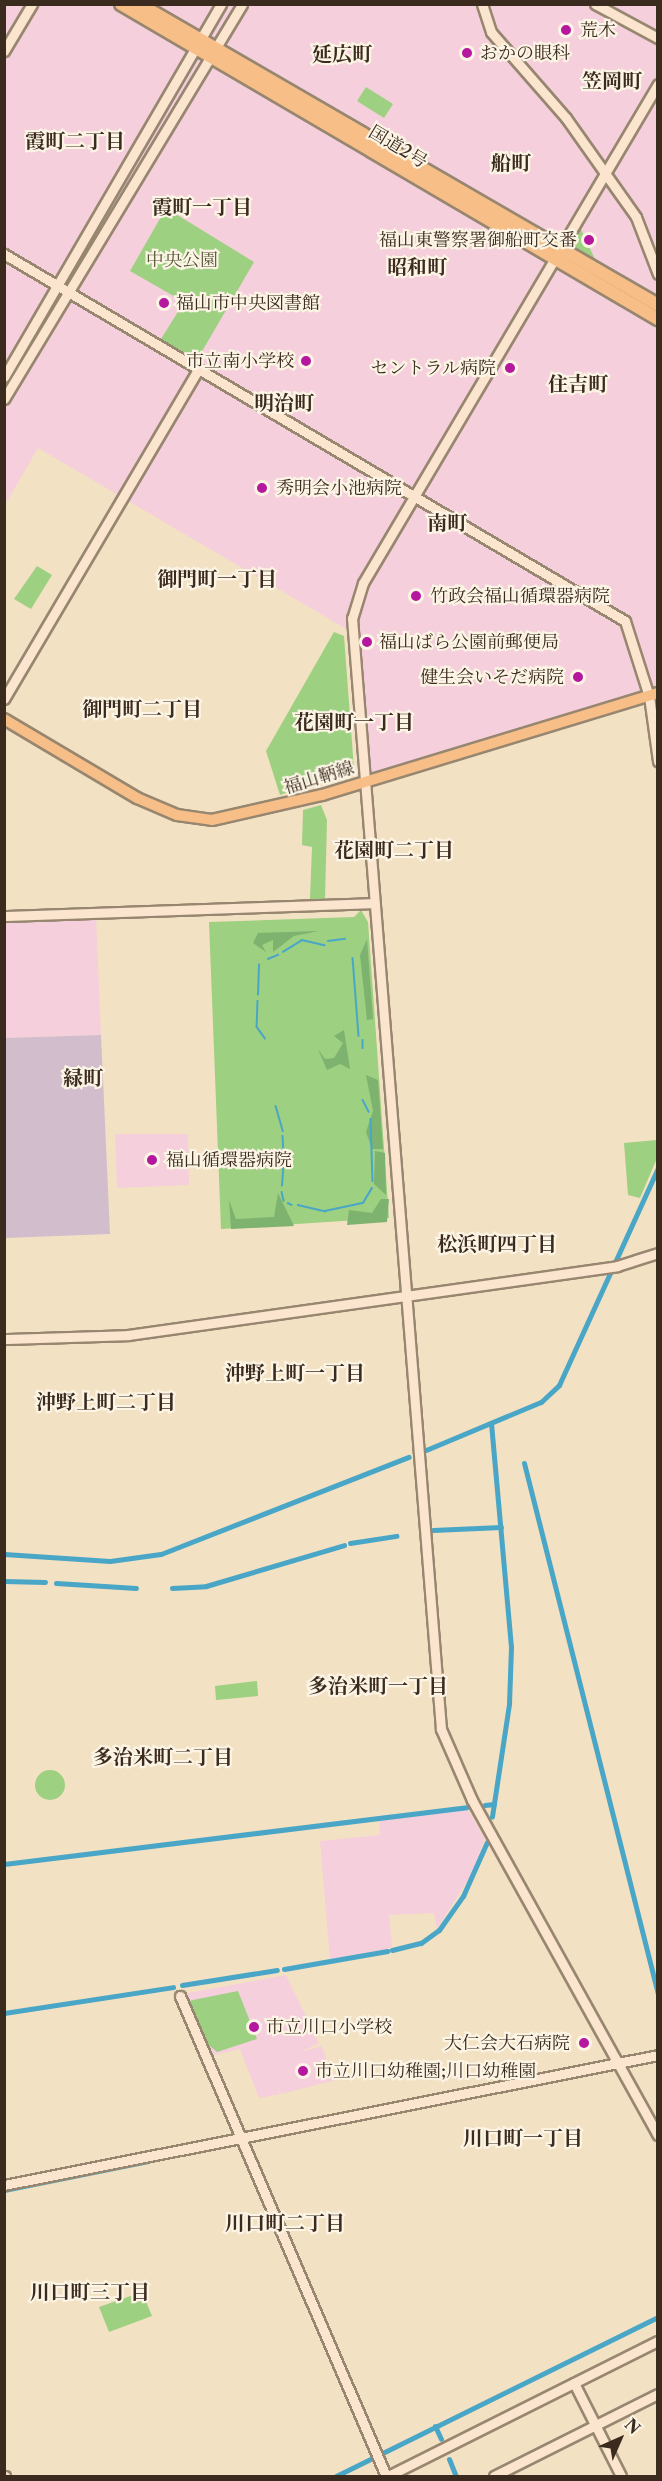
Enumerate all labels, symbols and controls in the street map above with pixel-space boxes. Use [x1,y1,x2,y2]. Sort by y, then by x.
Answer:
place label: 荒木 [580,19,616,41]
marker: 荒木 [557,21,575,39]
district label: 延広町 [312,42,372,66]
place label: おかの眼科 [480,42,570,64]
marker: おかの眼科 [458,44,476,62]
district label: 笠岡町 [582,69,642,93]
street label: 国道2号 [365,121,431,173]
district label: 霞町二丁目 [25,129,125,153]
district label: 船町 [491,151,531,175]
district label: 霞町一丁目 [152,195,252,219]
place label: 福山東警察署御船町交番 [379,229,577,251]
marker: 福山東警察署御船町交番 [582,233,596,247]
park label: 中央公園 [146,249,218,271]
district label: 昭和町 [387,255,447,279]
place label: 福山市中央図書館 [176,292,320,314]
marker: 福山市中央図書館 [157,296,171,310]
place label: 市立南小学校 [186,350,294,372]
marker: 市立南小学校 [299,354,313,368]
place label: セントラル病院 [370,357,496,379]
marker: セントラル病院 [501,359,519,377]
district label: 住吉町 [548,372,608,396]
district label: 明治町 [254,391,314,415]
place label: 秀明会小池病院 [276,477,402,499]
marker: 秀明会小池病院 [253,479,271,497]
district label: 南町 [427,511,467,535]
district label: 御門町一丁目 [157,567,277,591]
place label: 竹政会福山循環器病院 [430,585,610,607]
marker: 竹政会福山循環器病院 [407,587,425,605]
place label: 福山ばら公園前郵便局 [379,631,559,653]
marker: 福山ばら公園前郵便局 [360,635,374,649]
place label: 健生会いそだ病院 [420,666,564,688]
marker: 健生会いそだ病院 [569,668,587,686]
district label: 御門町二丁目 [82,697,202,721]
district label: 花園町一丁目 [294,710,414,734]
street label: 福山鞆線 [281,757,357,799]
district label: 花園町二丁目 [334,838,454,862]
district label: 緑町 [63,1066,103,1090]
place label: 福山循環器病院 [166,1149,292,1171]
marker: 福山循環器病院 [143,1151,161,1169]
district label: 松浜町四丁目 [437,1232,557,1256]
district label: 沖野上町一丁目 [225,1361,365,1385]
district label: 沖野上町二丁目 [36,1390,176,1414]
district label: 多治米町一丁目 [308,1674,448,1698]
district label: 多治米町二丁目 [93,1745,233,1769]
place label: 市立川口小学校 [266,2016,392,2038]
marker: 市立川口小学校 [247,2020,261,2034]
place label: 大仁会大石病院 [444,2032,570,2054]
marker: 大仁会大石病院 [575,2034,593,2052]
place label: 市立川口幼稚園;川口幼稚園 [315,2060,536,2082]
marker: 市立川口幼稚園;川口幼稚園 [296,2064,310,2078]
district label: 川口町一丁目 [463,2126,583,2150]
district label: 川口町二丁目 [225,2211,345,2235]
district label: 川口町三丁目 [30,2280,150,2304]
north arrow [590,2409,650,2469]
text: N [621,2414,645,2438]

